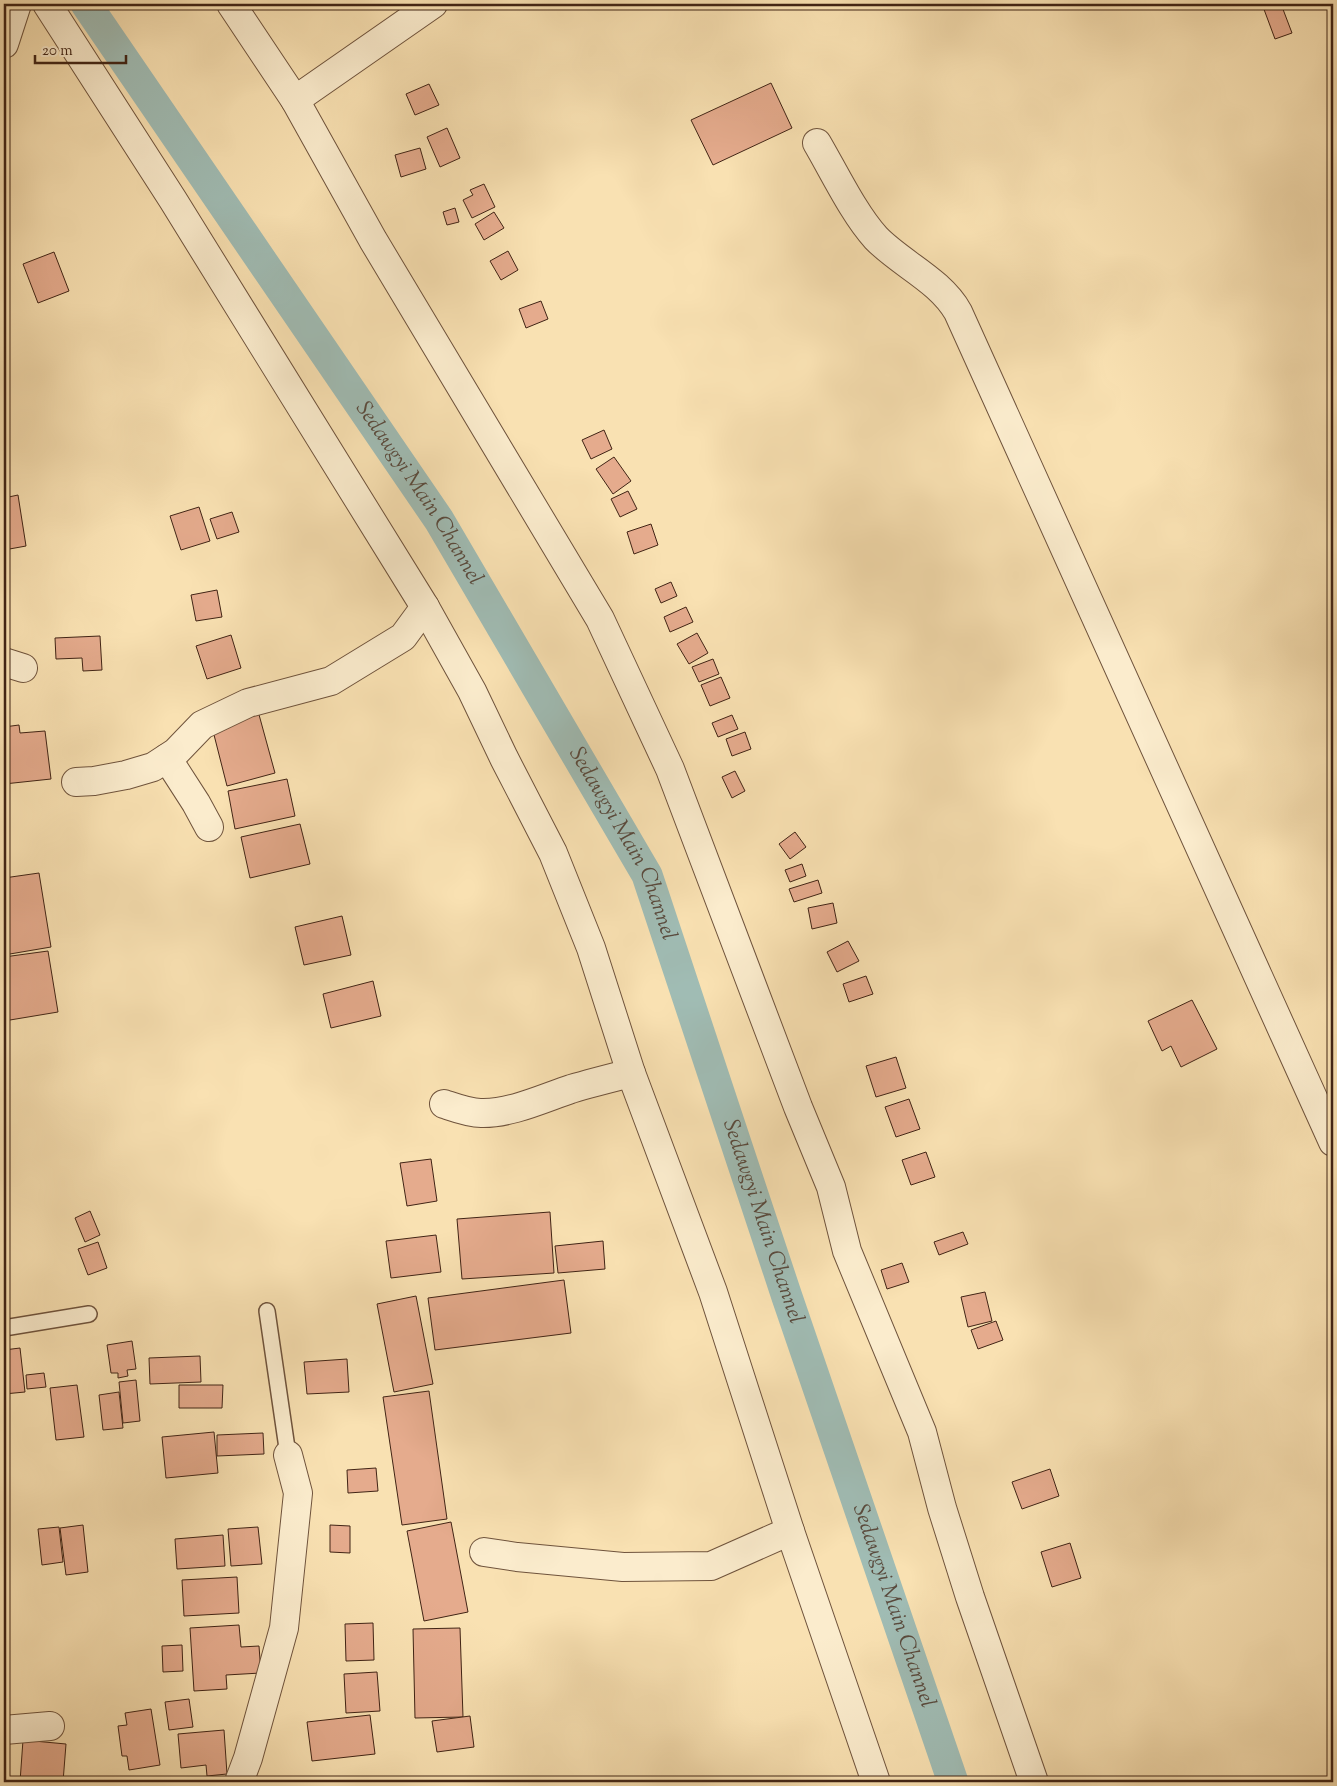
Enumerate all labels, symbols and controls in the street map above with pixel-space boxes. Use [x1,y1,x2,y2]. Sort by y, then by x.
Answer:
scale bar [35,32,126,64]
text: 20 m [42,41,73,62]
water label: Sedawgyi Main Channel [347,395,490,592]
water label: Sedawgyi Main Channel [560,741,684,945]
water label: Sedawgyi Main Channel [713,1115,811,1328]
water label: Sedawgyi Main Channel [843,1500,943,1713]

